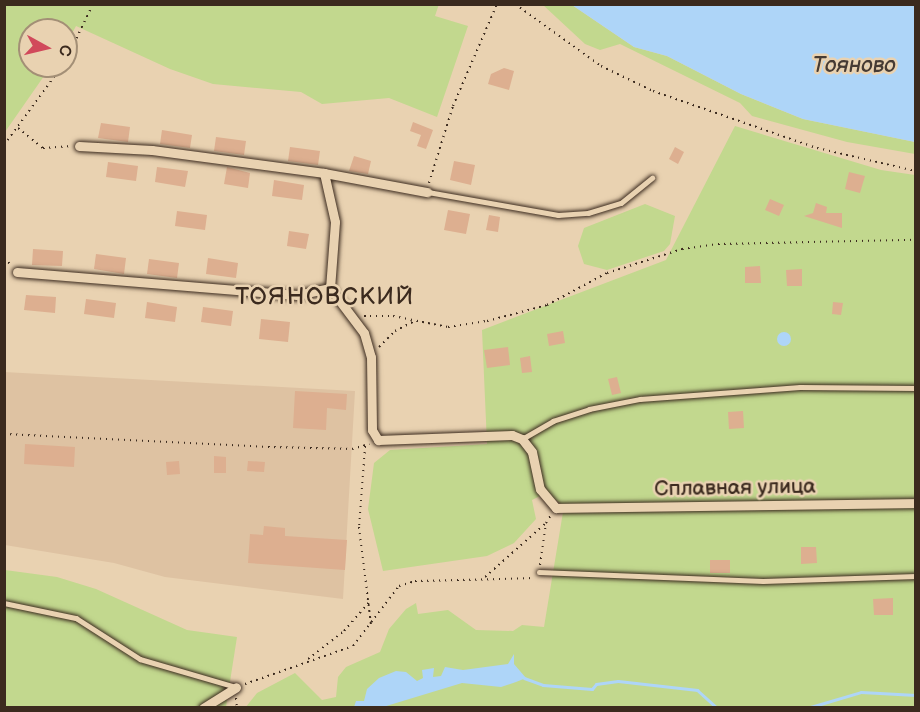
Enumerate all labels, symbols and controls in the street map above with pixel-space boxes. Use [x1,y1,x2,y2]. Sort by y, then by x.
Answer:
north arrow [18,18,78,78]
text: С [54,43,75,57]
water label: Тояново [812,53,896,79]
district label: ТОЯНОВСКИЙ [235,283,415,311]
street label: Сплавная улица [654,474,816,502]

